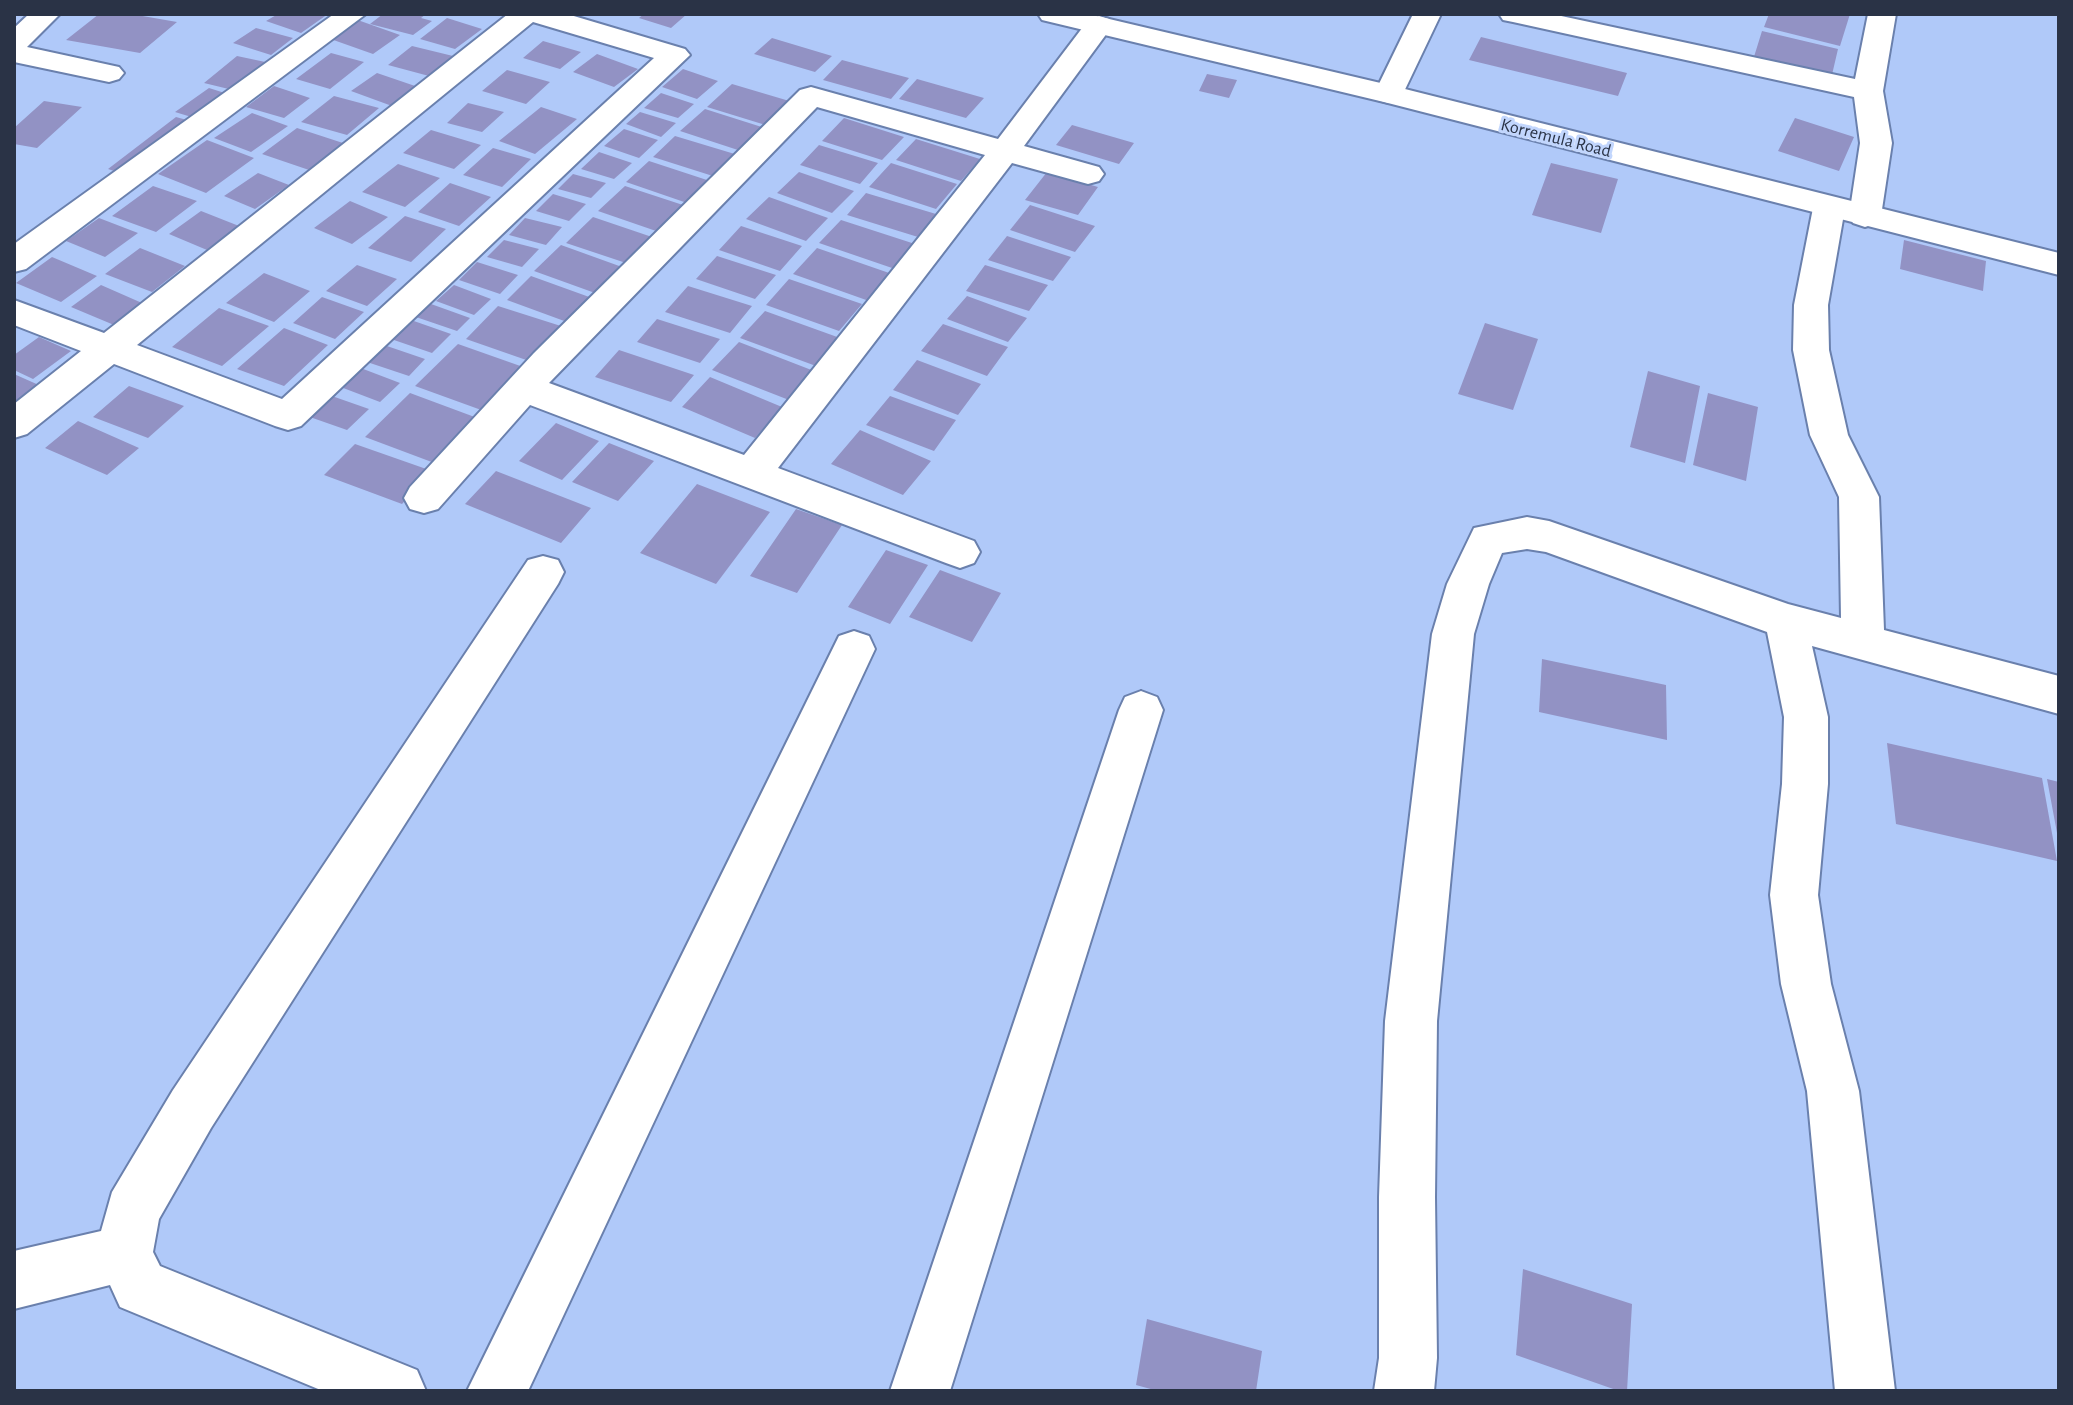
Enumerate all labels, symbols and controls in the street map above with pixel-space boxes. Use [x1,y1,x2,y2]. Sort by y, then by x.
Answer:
street label: Korremula Road [1499,114,1613,162]

